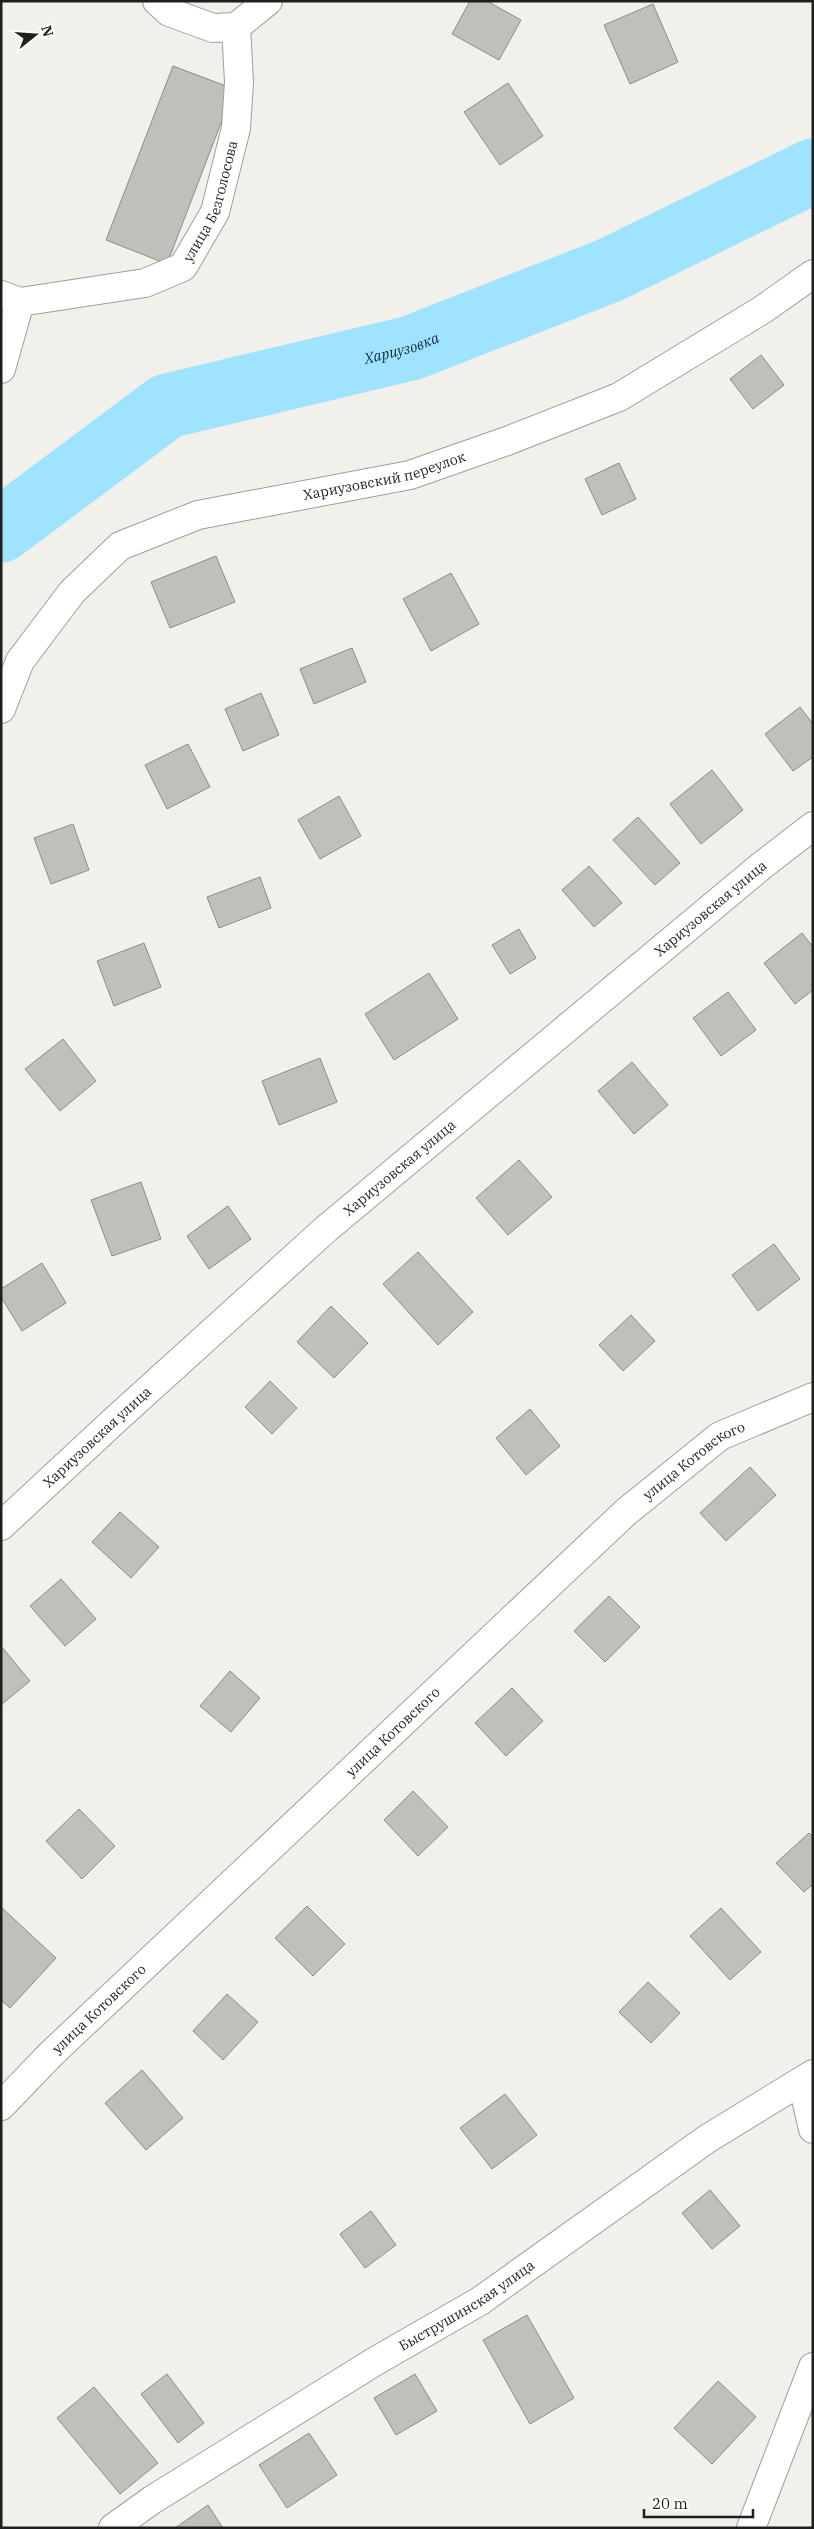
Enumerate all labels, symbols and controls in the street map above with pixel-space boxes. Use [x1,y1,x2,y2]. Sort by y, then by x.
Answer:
north arrow [10,10,60,60]
text: N [37,23,58,39]
street label: улица Безголосова [179,138,242,265]
water label: Хариузовка [361,328,443,368]
street label: Хариузовский переулок [302,447,468,504]
street label: Хариузовская улица [651,856,771,960]
street label: Хариузовская улица [340,1115,460,1220]
street label: Хариузовская улица [39,1382,155,1491]
street label: улица Котовского [639,1418,748,1504]
street label: улица Котовского [342,1683,444,1780]
street label: улица Котовского [48,1960,150,2058]
street label: Быструшинская улица [396,2256,538,2355]
scale bar [644,2486,753,2518]
text: 20 m [652,2494,688,2513]

